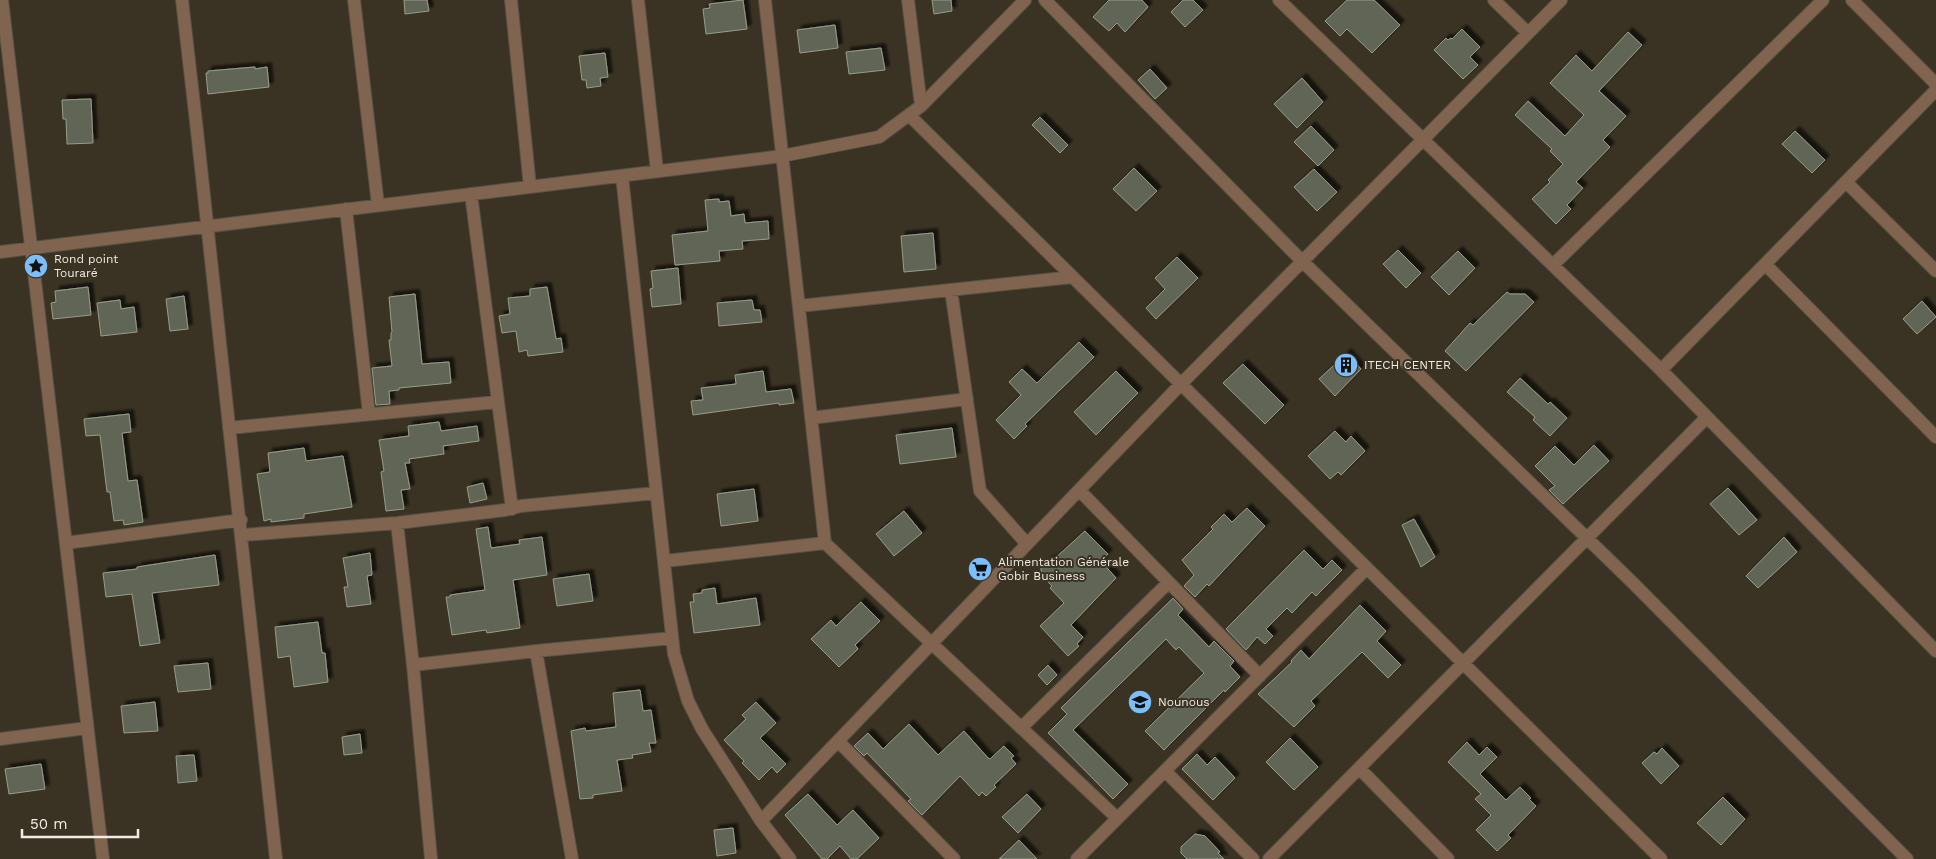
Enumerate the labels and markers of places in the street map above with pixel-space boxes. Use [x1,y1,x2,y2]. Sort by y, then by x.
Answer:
place label: Rond point Touraré [54,252,118,280]
place icon: Rond point Touraré [23,253,49,279]
building icon: ITECH CENTER [1333,352,1359,378]
place label: ITECH CENTER [1364,358,1451,372]
place label: Alimentation Générale Gobir Business [998,555,1129,583]
supermarket icon: Alimentation Générale Gobir Business [967,556,993,582]
school or university icon: Nounous [1127,689,1153,715]
place label: Nounous [1158,695,1210,709]

